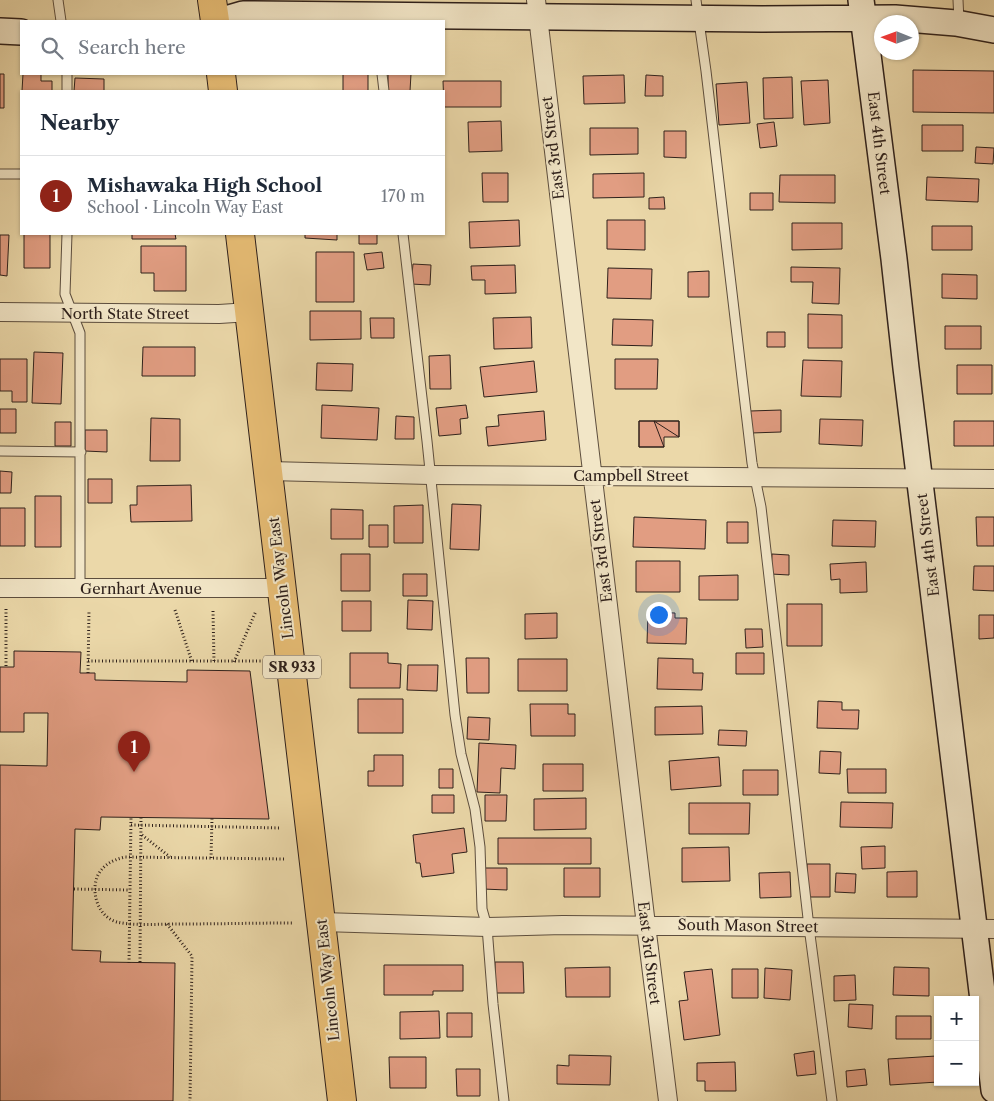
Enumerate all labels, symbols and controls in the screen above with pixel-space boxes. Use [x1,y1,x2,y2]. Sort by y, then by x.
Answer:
north arrow [874,15,919,60]
search box [20,20,445,75]
icon: search [38,34,66,62]
text: Search here [78,36,186,59]
street label: East 4th Street [864,90,895,196]
street label: East 3rd Street [537,95,568,201]
text: Nearby [40,110,119,135]
text: Mishawaka High School [87,174,322,197]
text: 1 [52,186,60,206]
text: 170 m [381,186,425,206]
text: School · Lincoln Way East [87,197,283,217]
street label: North State Street [61,304,190,323]
street label: Campbell Street [573,466,689,485]
street label: East 4th Street [912,492,943,598]
street label: East 3rd Street [585,498,616,604]
street label: Lincoln Way East [264,515,297,640]
street label: Gernhart Avenue [80,579,202,598]
your location [646,602,672,628]
road number: SR 933 [263,656,321,679]
pin: 1 [118,731,150,772]
street label: East 3rd Street [634,900,665,1006]
street label: South Mason Street [678,915,819,936]
street label: Lincoln Way East [312,917,343,1042]
map controls [934,996,979,1086]
button: + [934,996,979,1041]
button: − [934,1041,979,1086]

